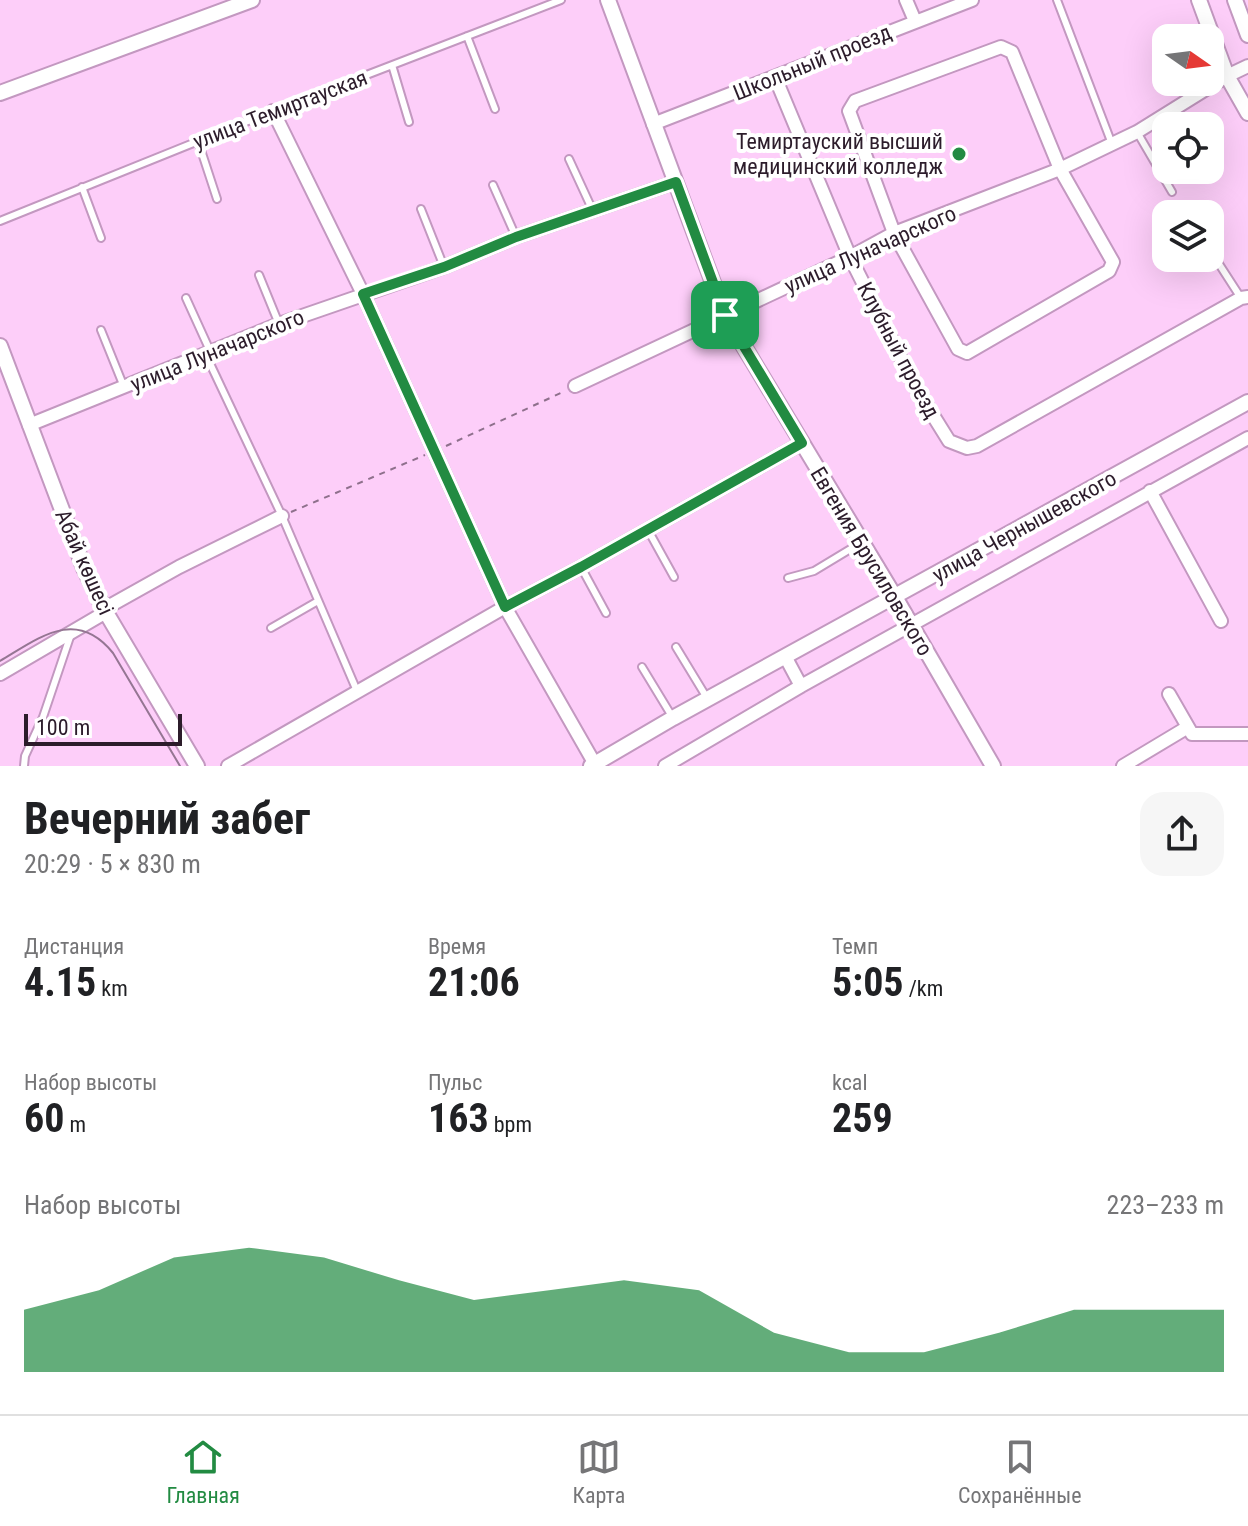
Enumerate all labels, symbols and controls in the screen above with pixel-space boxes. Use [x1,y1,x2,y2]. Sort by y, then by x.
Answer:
street label: Школьный проезд [729,19,895,106]
north arrow [1152,24,1224,96]
map controls [1152,24,1224,272]
street label: улица Темиртауская [190,65,371,154]
button: locate [1152,112,1224,184]
place label: Темиртауский высший медицинский колледж [733,129,943,179]
marker: Темиртауский высший медицинский колледж [950,145,968,163]
street label: улица Луначарского [781,200,960,299]
button: layers [1152,200,1224,272]
street label: Клубный проезд [852,278,945,423]
pin [691,281,759,349]
icon: arrive [703,293,747,337]
street label: улица Луначарского [127,304,308,397]
street label: Евгения Брусиловского [805,462,938,660]
street label: улица Чернышевского [928,466,1120,587]
street label: Абай көшесі [50,506,119,619]
scale bar [24,710,182,746]
text: 100 m [36,715,90,740]
button: share [1140,792,1224,876]
text: Вечерний забег [24,793,310,845]
text: 20:29 · 5 × 830 m [24,849,201,879]
text: Дистанция [24,934,124,959]
text: Время [428,934,486,959]
text: Темп [832,934,878,959]
text: 4.15 [24,959,96,1006]
text: 21:06 [428,959,520,1006]
text: 5:05 [832,959,904,1006]
text: km [96,976,128,1001]
text: /km [904,976,943,1001]
text: Набор высоты [24,1070,157,1095]
text: Пульс [428,1070,482,1095]
text: kcal [832,1070,867,1095]
text: 60 [24,1095,64,1142]
text: 163 [428,1095,489,1142]
text: 259 [832,1095,893,1142]
text: m [64,1112,86,1137]
text: bpm [489,1112,532,1137]
text: Набор высоты [24,1190,181,1220]
text: 223–233 m [1107,1190,1224,1220]
tab: Главная [166,1435,240,1508]
tab: Карта [573,1435,625,1508]
tab: Сохранённые [958,1435,1082,1508]

